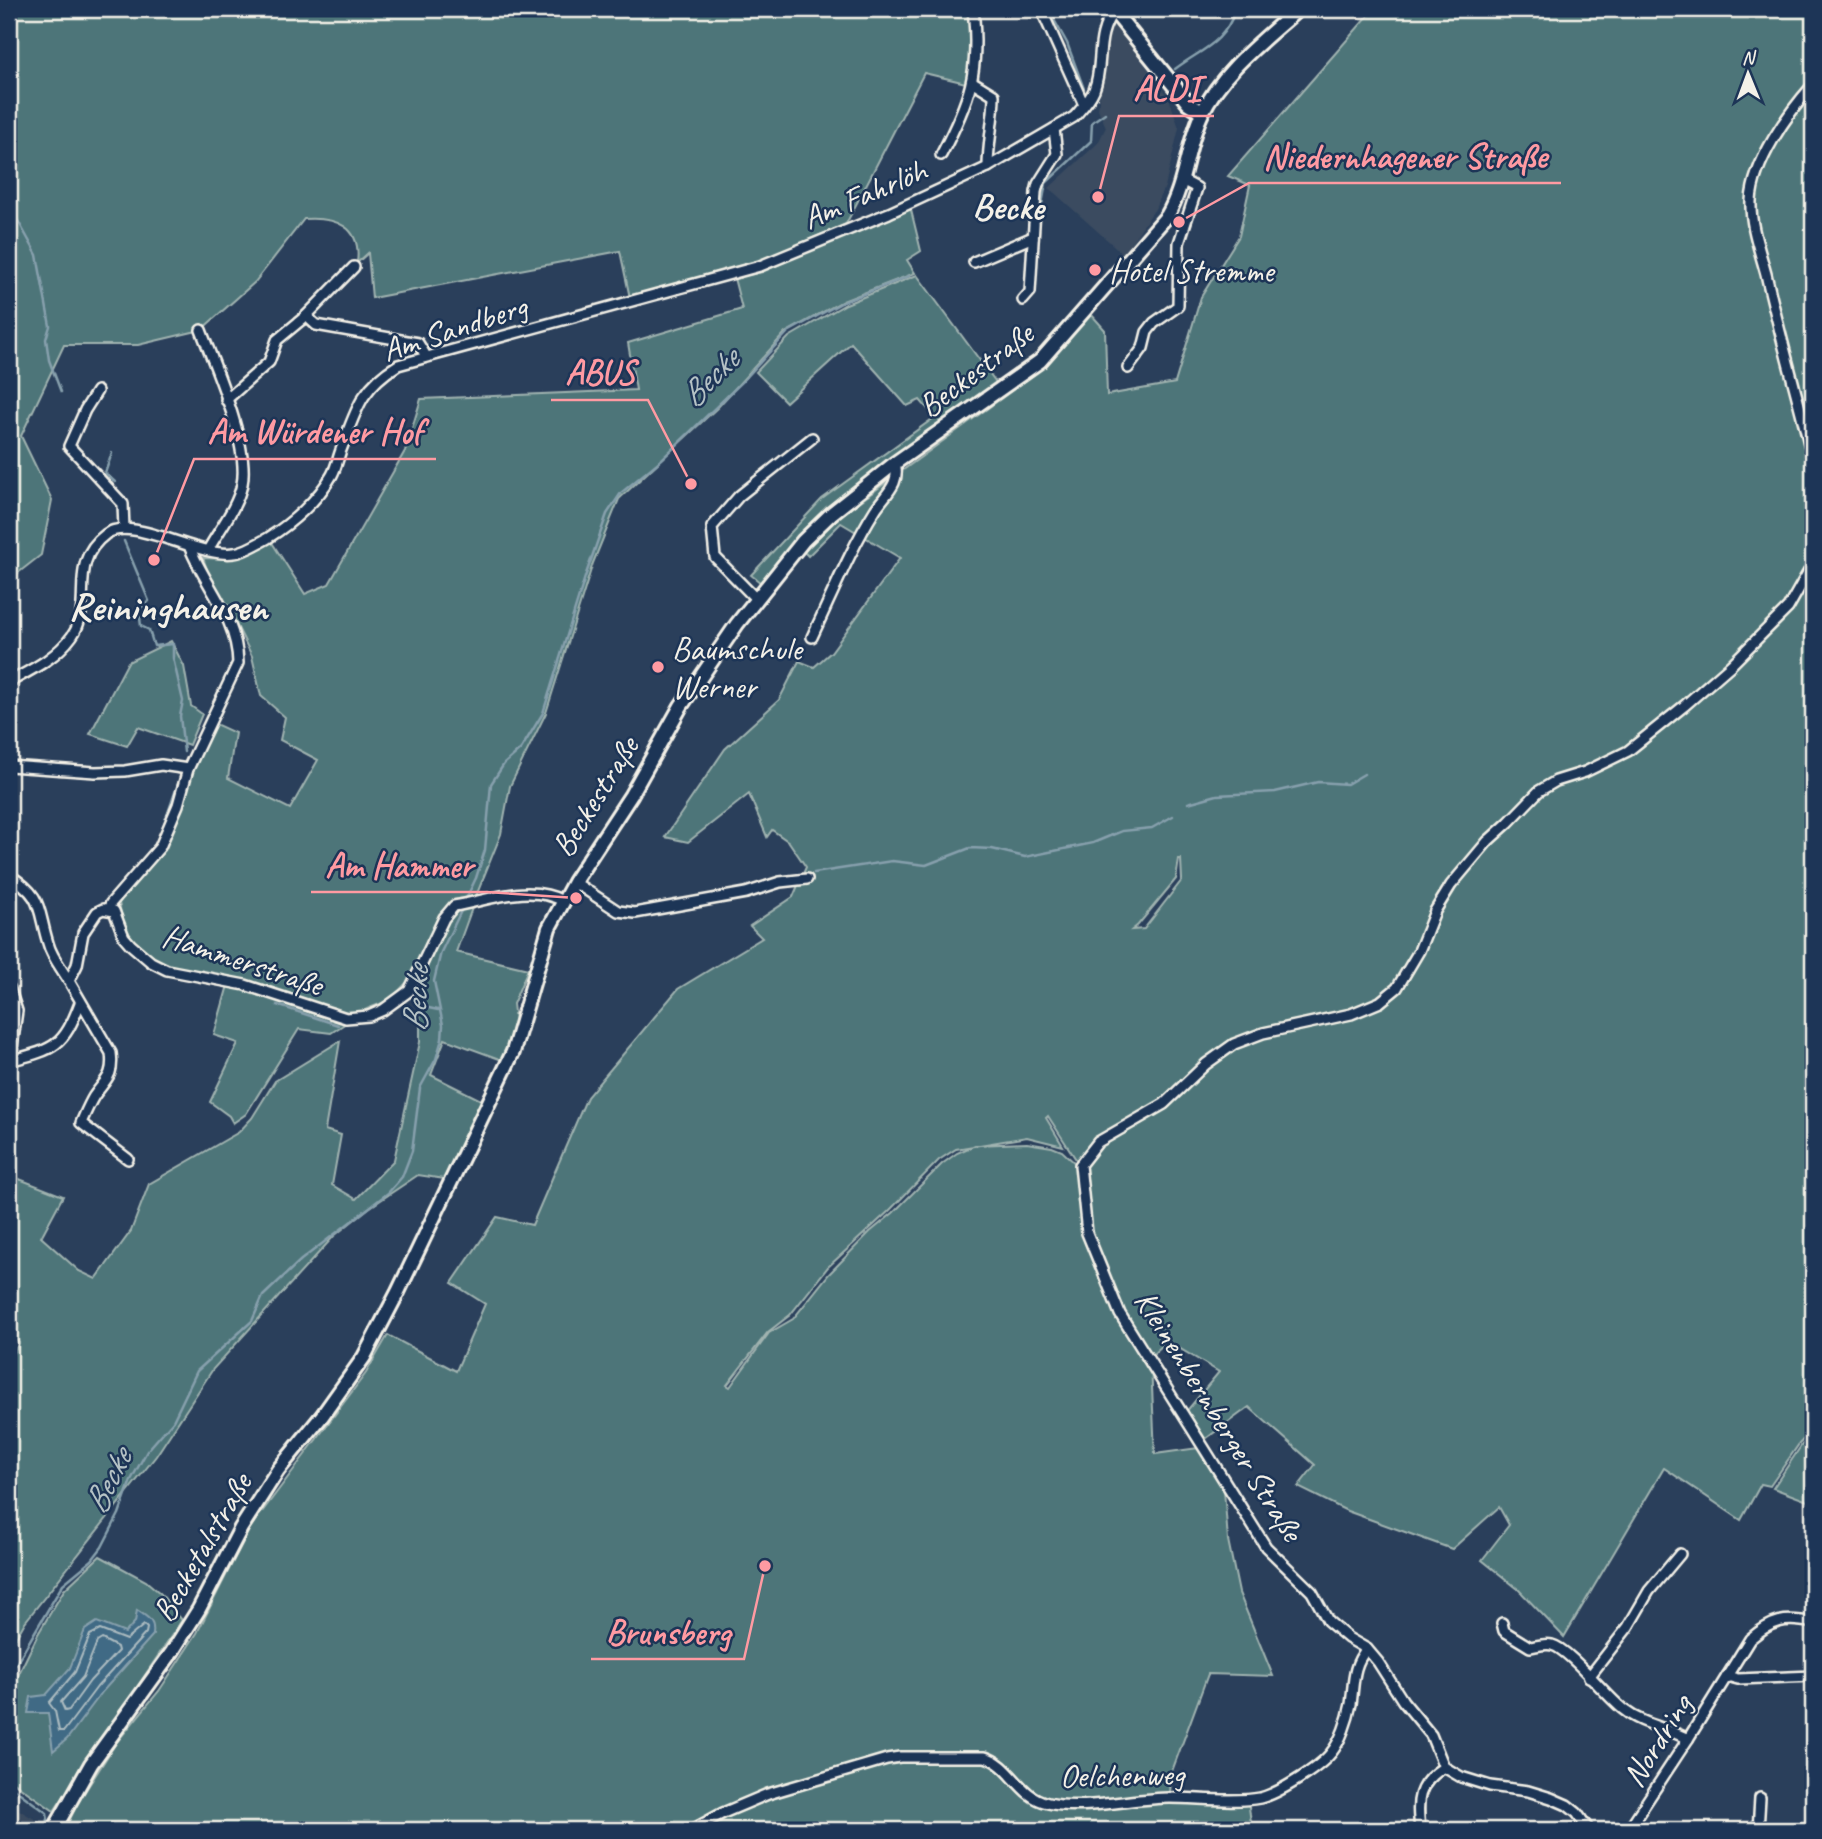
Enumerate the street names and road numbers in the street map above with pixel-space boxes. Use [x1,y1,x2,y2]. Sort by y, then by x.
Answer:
street label: Am Fahrlöh [796,148,934,239]
street label: Am Sandberg [377,284,534,371]
street label: Beckestraße [910,311,1043,427]
street label: Beckestraße [542,727,649,864]
street label: Hammerstraße [157,914,330,1006]
street label: Kleinenbernberger Straße [1125,1282,1314,1551]
street label: Becketalstraße [143,1464,262,1629]
street label: Nordring [1612,1685,1703,1794]
street label: Oelchenweg [1059,1753,1187,1797]

